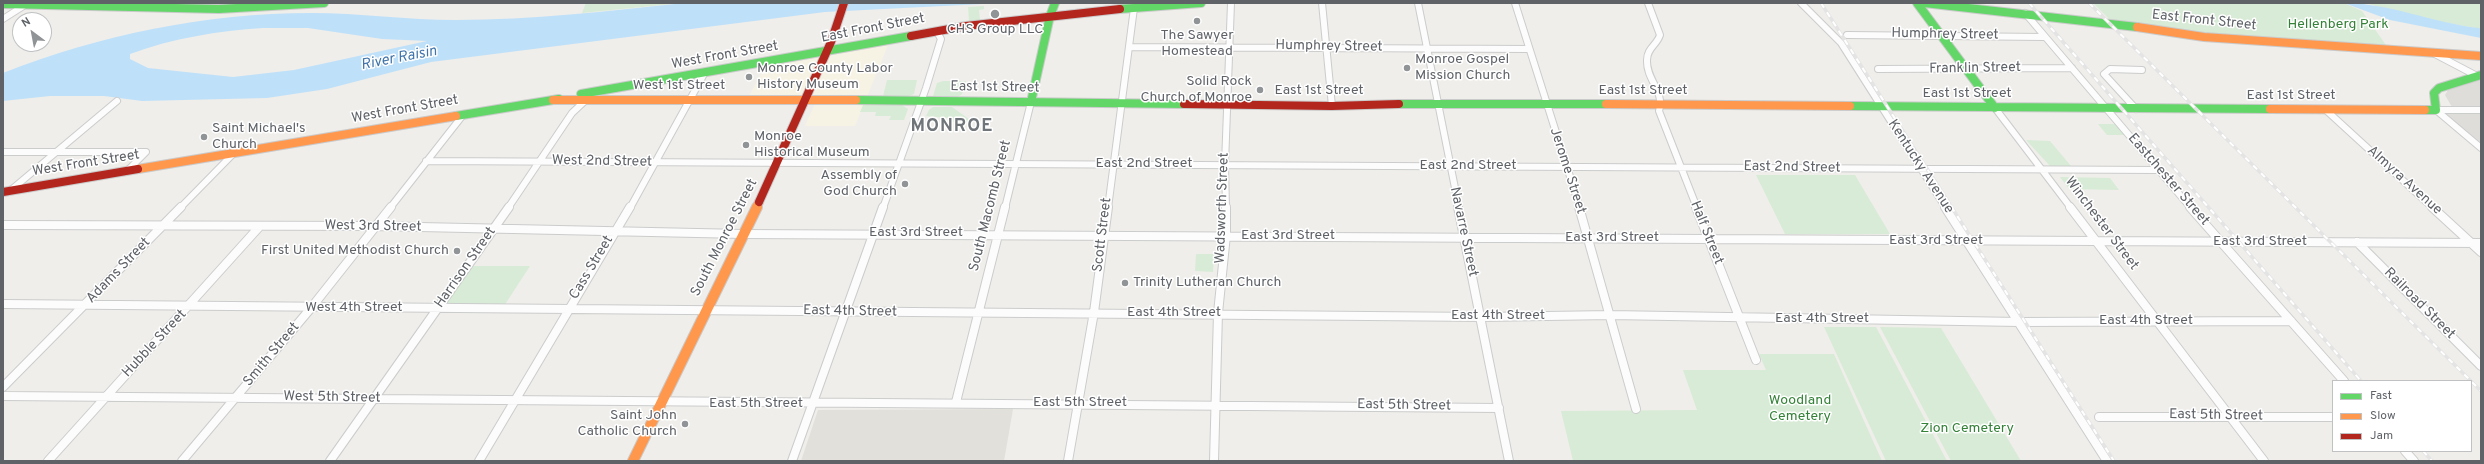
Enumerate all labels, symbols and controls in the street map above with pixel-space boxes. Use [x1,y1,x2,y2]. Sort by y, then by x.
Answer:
street label: East Front Street [2151,7,2257,35]
marker: CHS Group LLC [989,8,1001,20]
street label: East Front Street [820,11,926,47]
north arrow [12,12,52,52]
text: N [19,15,33,31]
marker: The Sawyer Homestead [1192,16,1202,26]
park label: Hellenberg Park [2287,17,2389,33]
place label: CHS Group LLC [947,22,1043,38]
street label: Humphrey Street [1891,26,1999,44]
place label: The Sawyer Homestead [1160,28,1234,60]
street label: West Front Street [670,38,780,74]
street label: Humphrey Street [1275,38,1383,56]
water label: River Raisin [360,43,438,75]
place label: Monroe Gospel Mission Church [1415,52,1510,84]
street label: Franklin Street [1929,60,2021,78]
place label: Monroe County Labor History Museum [757,61,893,94]
marker: Monroe Gospel Mission Church [1402,63,1412,73]
marker: Monroe County Labor History Museum [744,72,754,82]
place label: Solid Rock Church of Monroe [1140,74,1252,106]
street label: West 1st Street [633,78,725,94]
street label: East 1st Street [950,79,1040,97]
street label: East 1st Street [1274,83,1364,99]
street label: East 1st Street [1598,83,1688,99]
marker: Solid Rock Church of Monroe [1255,85,1265,95]
street label: East 1st Street [1922,86,2012,102]
street label: East 1st Street [2246,88,2336,104]
street label: West Front Street [350,92,460,128]
district label: MONROE [911,116,993,138]
street label: Kentucky Avenue [1883,117,1957,217]
place label: Saint Michael's Church [212,121,306,154]
street label: Jerome Street [1545,126,1589,216]
place label: Monroe Historical Museum [754,129,870,162]
street label: Eastchester Street [2124,131,2212,229]
marker: Saint Michael's Church [199,132,209,142]
street label: South Macomb Street [967,139,1015,273]
marker: Monroe Historical Museum [741,140,751,150]
street label: Almyra Avenue [2363,143,2445,219]
street label: West Front Street [31,147,141,181]
street label: Wadsworth Street [1213,152,1233,264]
street label: West 2nd Street [552,153,652,171]
street label: East 2nd Street [1095,156,1193,172]
street label: East 2nd Street [1419,158,1517,174]
street label: East 2nd Street [1743,159,1841,177]
place label: Assembly of God Church [820,168,897,200]
street label: Winchester Street [2060,174,2142,274]
street label: South Monroe Street [688,176,762,300]
marker: Assembly of God Church [900,179,910,189]
street label: Navarre Street [1445,186,1481,278]
street label: Scott Street [1090,197,1116,273]
street label: Half Street [1686,199,1726,267]
street label: West 3rd Street [324,218,422,236]
street label: Harrison Street [432,224,500,312]
street label: East 3rd Street [869,225,963,241]
street label: East 3rd Street [1241,228,1335,244]
street label: East 3rd Street [1565,230,1659,246]
street label: Cass Street [566,233,618,303]
street label: East 3rd Street [1889,233,1983,249]
street label: East 3rd Street [2213,234,2307,250]
street label: Adams Street [83,235,155,307]
place label: First United Methodist Church [261,243,449,259]
marker: First United Methodist Church [452,246,462,256]
street label: Railroad Street [2380,265,2458,343]
place label: Trinity Lutheran Church [1133,275,1281,291]
marker: Trinity Lutheran Church [1120,278,1130,288]
street label: West 4th Street [305,300,403,316]
street label: East 4th Street [803,303,897,321]
street label: East 4th Street [1127,305,1221,321]
street label: Hubble Street [119,307,191,381]
street label: East 4th Street [1451,308,1545,324]
street label: East 4th Street [1775,311,1869,327]
street label: East 4th Street [2099,313,2193,329]
street label: Smith Street [240,320,304,390]
legend [2332,380,2472,452]
text: Fast [2370,388,2392,404]
street label: West 5th Street [283,389,381,407]
park label: Woodland Cemetery [1769,393,1831,426]
street label: East 5th Street [1033,395,1127,411]
street label: East 5th Street [709,396,803,412]
street label: East 5th Street [1357,397,1451,415]
street label: East 5th Street [2169,407,2263,425]
place label: Saint John Catholic Church [577,408,677,440]
text: Slow [2370,408,2396,424]
marker: Saint John Catholic Church [680,419,690,429]
park label: Zion Cemetery [1920,421,2014,437]
text: Jam [2370,428,2393,444]

